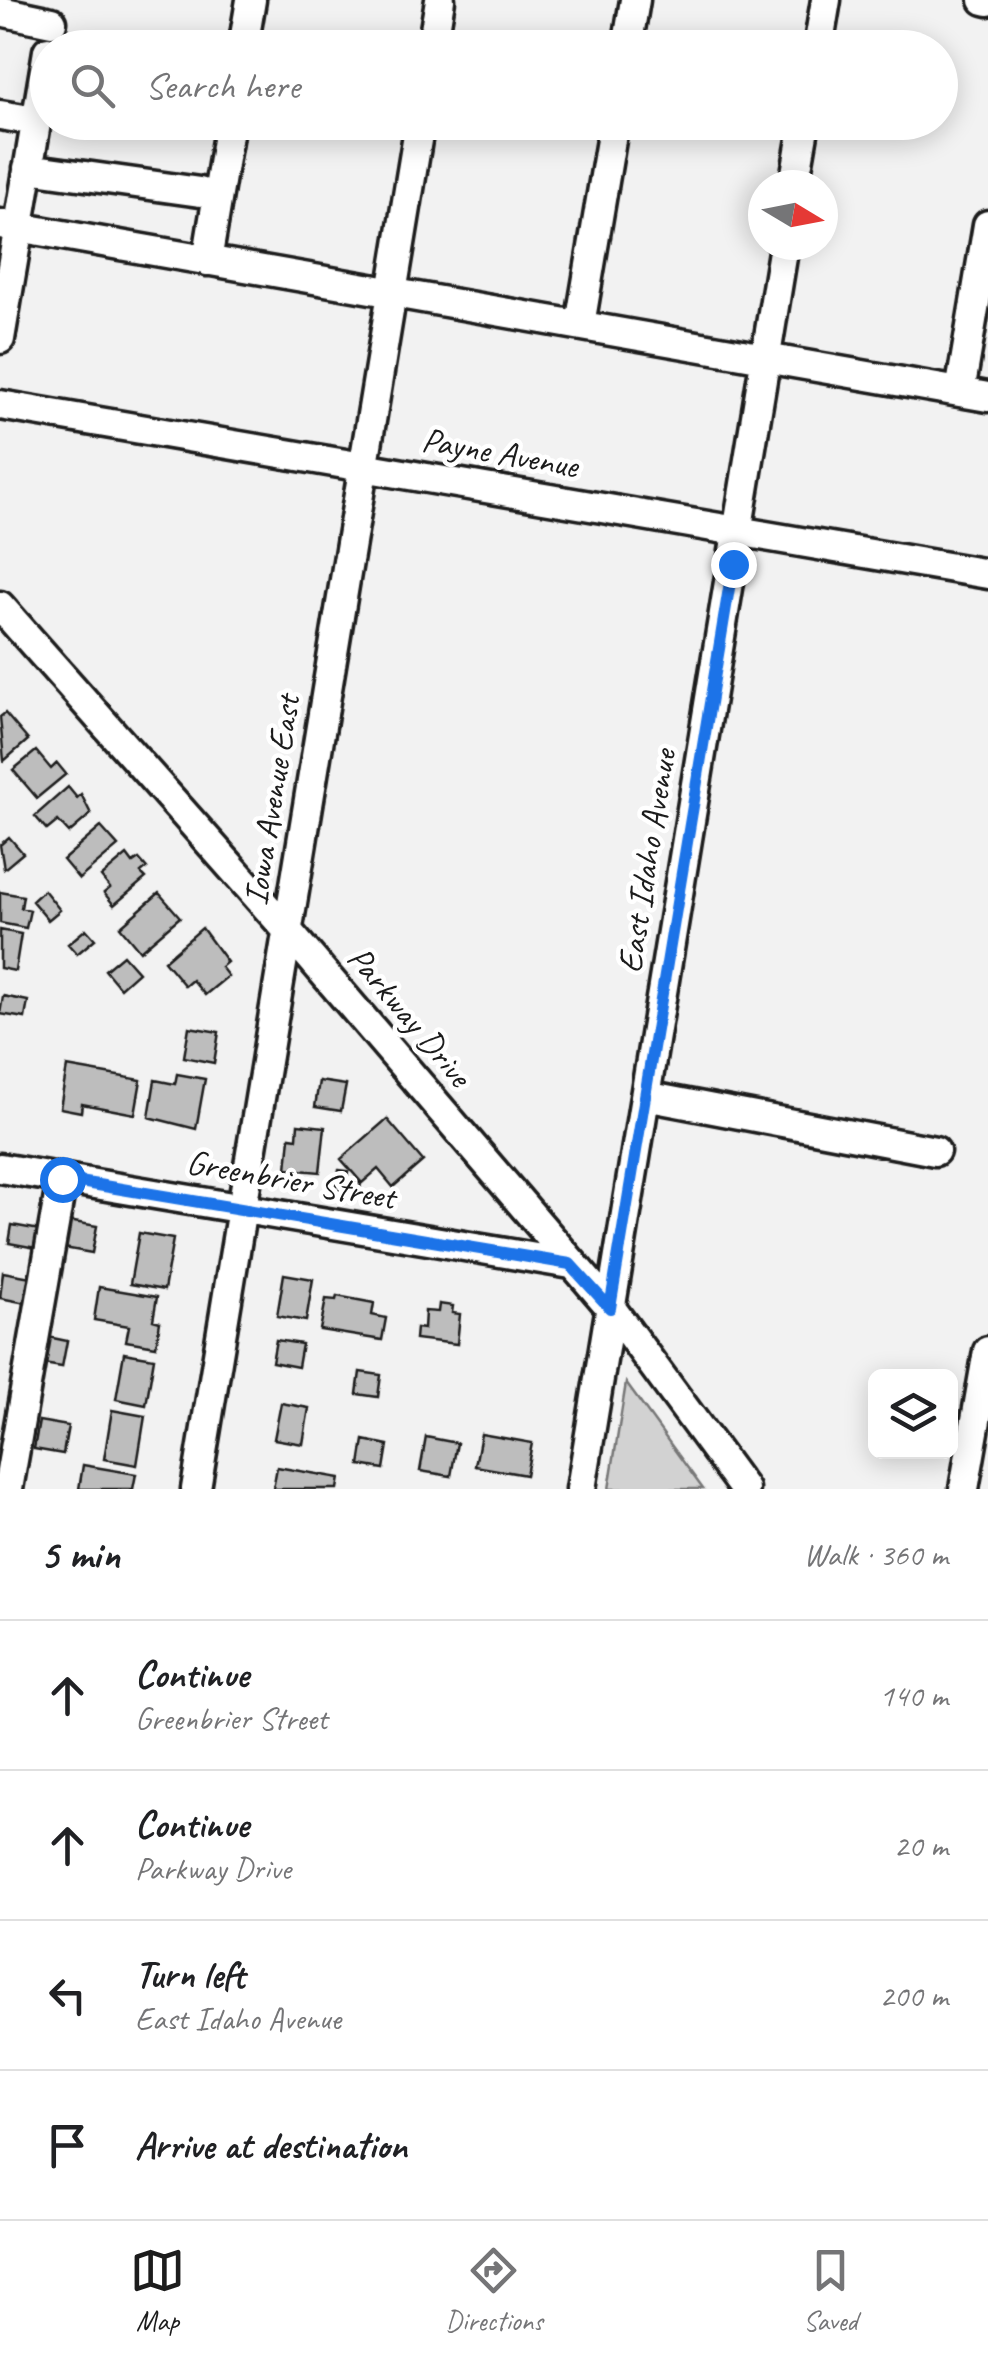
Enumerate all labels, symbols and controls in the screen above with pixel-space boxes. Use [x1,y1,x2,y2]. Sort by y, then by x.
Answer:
search box [30,30,958,140]
icon: search [65,58,120,113]
text: Search here [145,62,300,109]
north arrow [748,170,838,260]
street label: Payne Avenue [419,417,584,489]
route end [711,542,757,588]
street label: Iowa Avenue East [233,689,311,908]
street label: East Idaho Avenue [607,744,687,976]
street label: Parkway Drive [338,937,483,1098]
street label: Greenbrier Street [183,1139,402,1221]
route start [40,1157,86,1203]
map controls [868,1369,958,1459]
button: layers [868,1369,958,1459]
text: 5 min [40,1528,120,1581]
text: Walk · 360 m [804,1534,948,1575]
text: Continue [135,1651,249,1698]
icon: ahead [40,1668,95,1723]
text: 140 m [879,1675,948,1716]
text: Greenbrier Street [135,1698,327,1739]
text: Continue [135,1801,249,1848]
icon: ahead [40,1818,95,1873]
text: 20 m [894,1825,948,1866]
text: Parkway Drive [135,1848,291,1889]
text: Turn left [135,1951,245,1998]
icon: left [40,1968,95,2023]
text: 200 m [879,1975,948,2016]
text: East Idaho Avenue [135,1998,341,2039]
icon: arrive [40,2118,95,2173]
text: Arrive at destination [135,2122,407,2169]
tab: Map [130,2243,185,2338]
tab: Directions [445,2243,543,2338]
tab: Saved [803,2243,858,2338]

